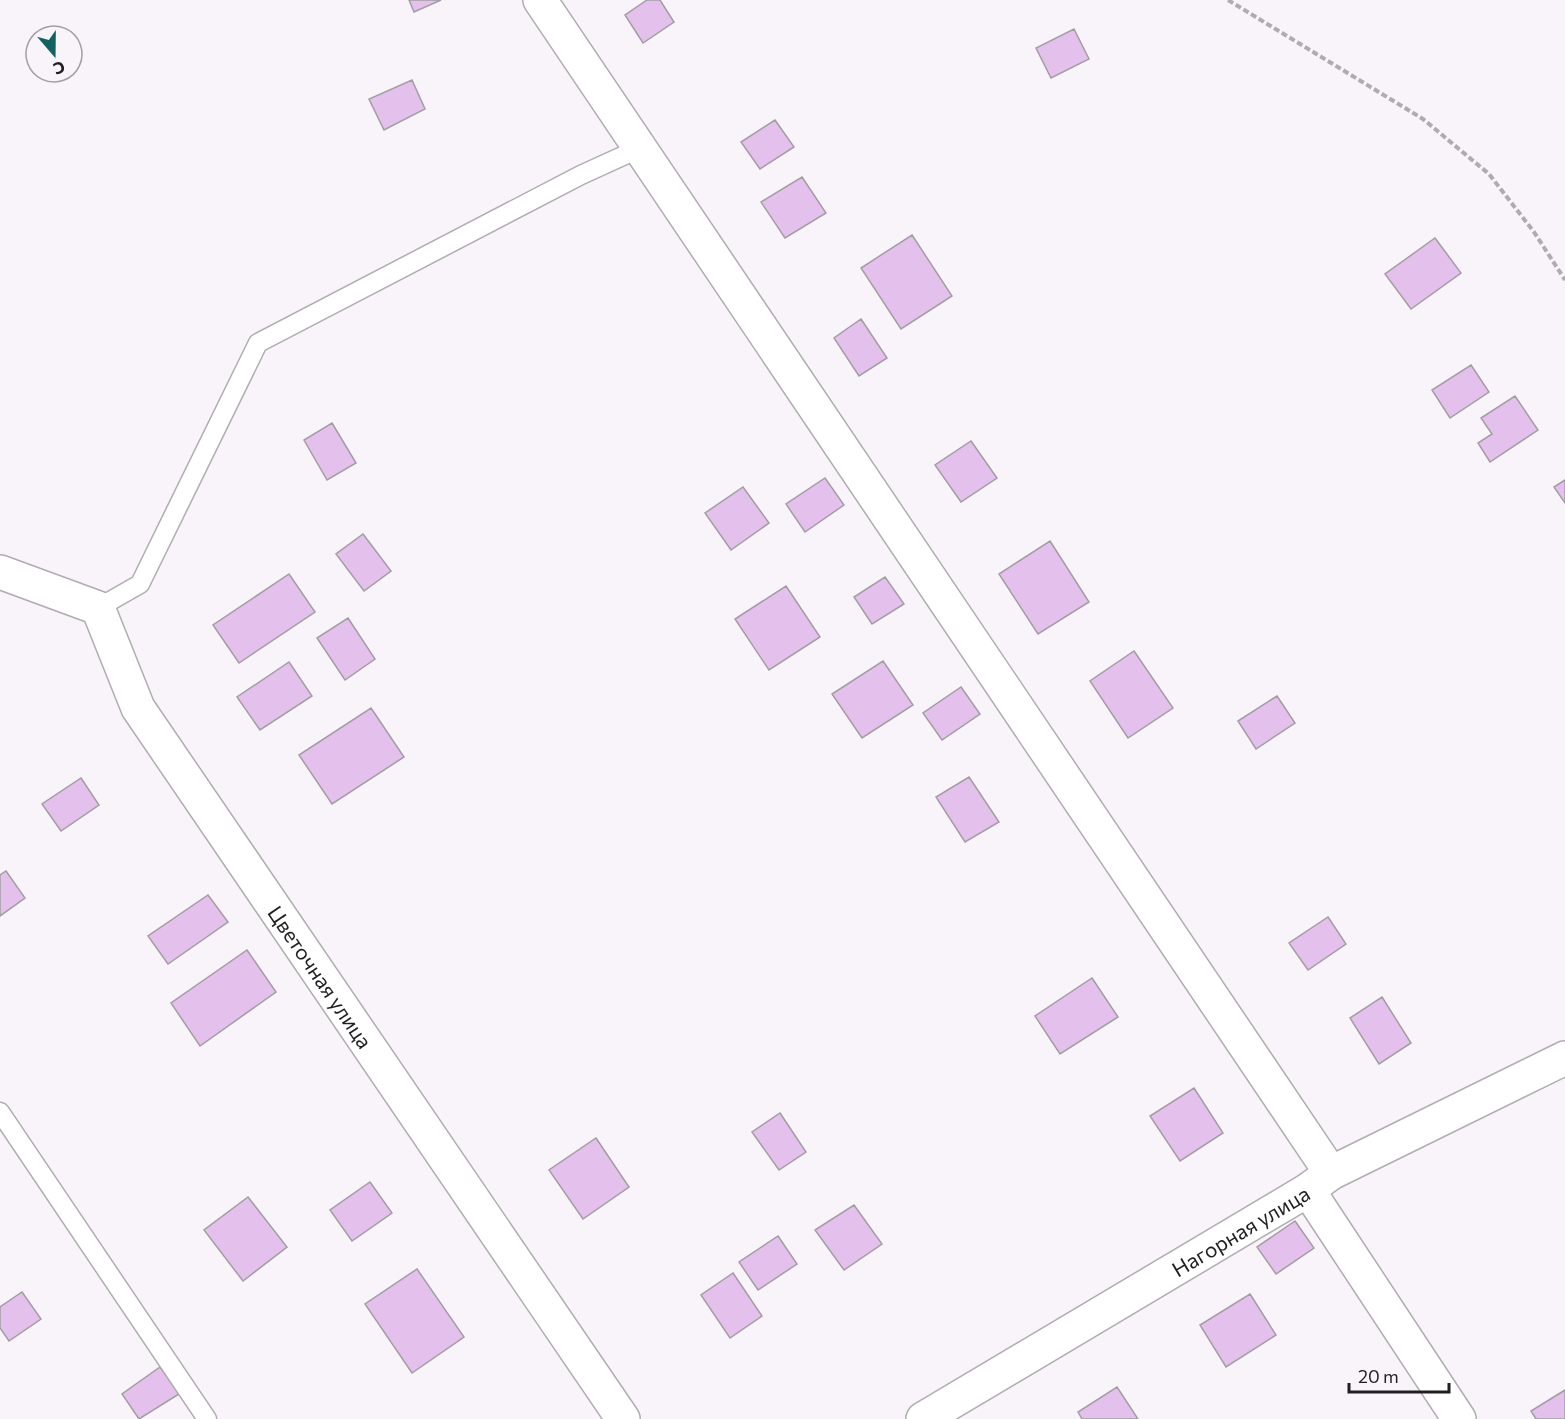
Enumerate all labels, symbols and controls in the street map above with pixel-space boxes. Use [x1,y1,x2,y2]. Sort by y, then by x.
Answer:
north arrow [24,24,84,84]
text: С [51,58,68,79]
street label: Цветочная улица [264,900,379,1052]
street label: Нагорная улица [1167,1180,1314,1281]
scale bar [1349,1356,1450,1394]
text: 20 m [1358,1365,1399,1387]

